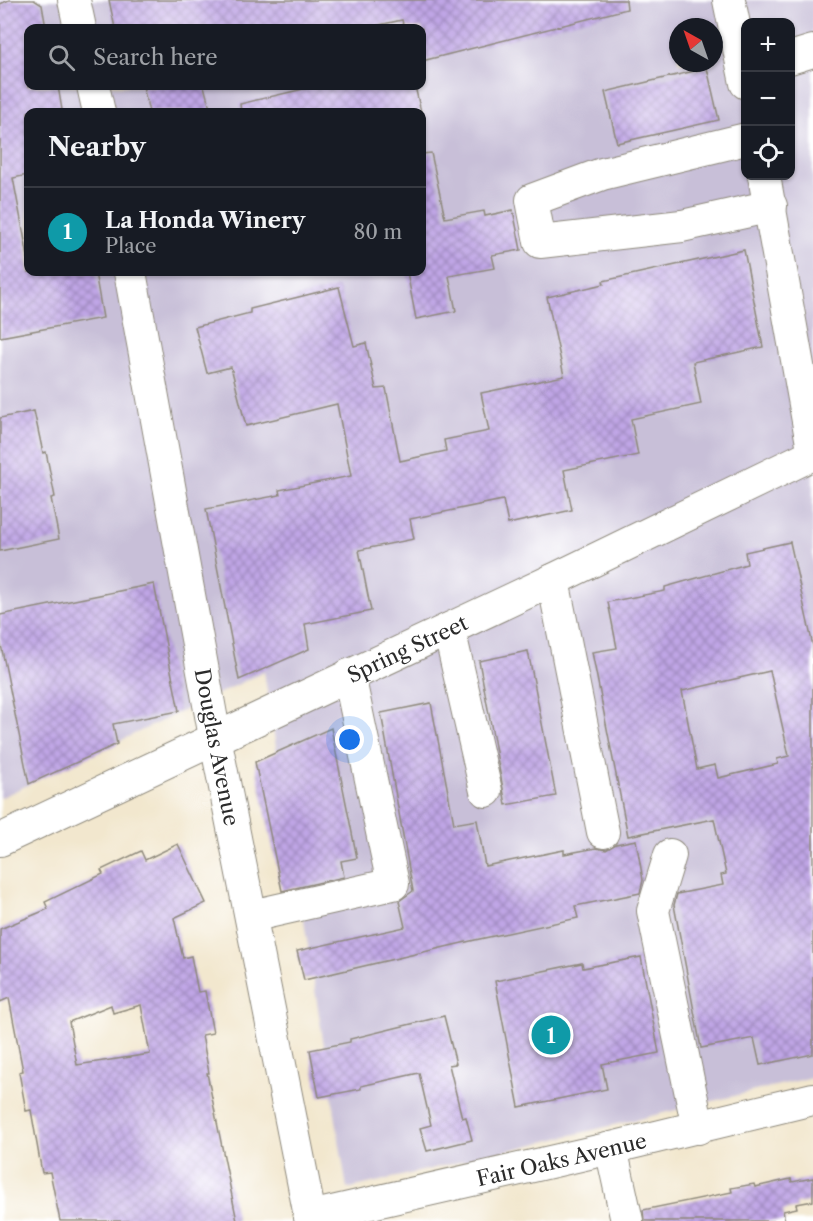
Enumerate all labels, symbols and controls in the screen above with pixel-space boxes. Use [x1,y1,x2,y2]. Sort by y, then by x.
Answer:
north arrow [669,18,723,72]
map controls [741,18,795,180]
button: + [741,18,795,72]
search box [24,24,426,90]
icon: search [45,41,78,74]
text: Search here [93,44,218,71]
button: − [741,72,795,126]
button: locate [741,126,795,180]
text: Nearby [48,131,146,163]
text: La Honda Winery [105,207,305,234]
text: 1 [63,220,72,244]
text: 80 m [354,220,402,244]
text: Place [105,234,156,258]
street label: Spring Street [343,609,472,688]
street label: Douglas Avenue [190,666,245,828]
your location [335,725,364,754]
pin: 1 [532,1012,570,1058]
street label: Fair Oaks Avenue [474,1127,649,1191]

